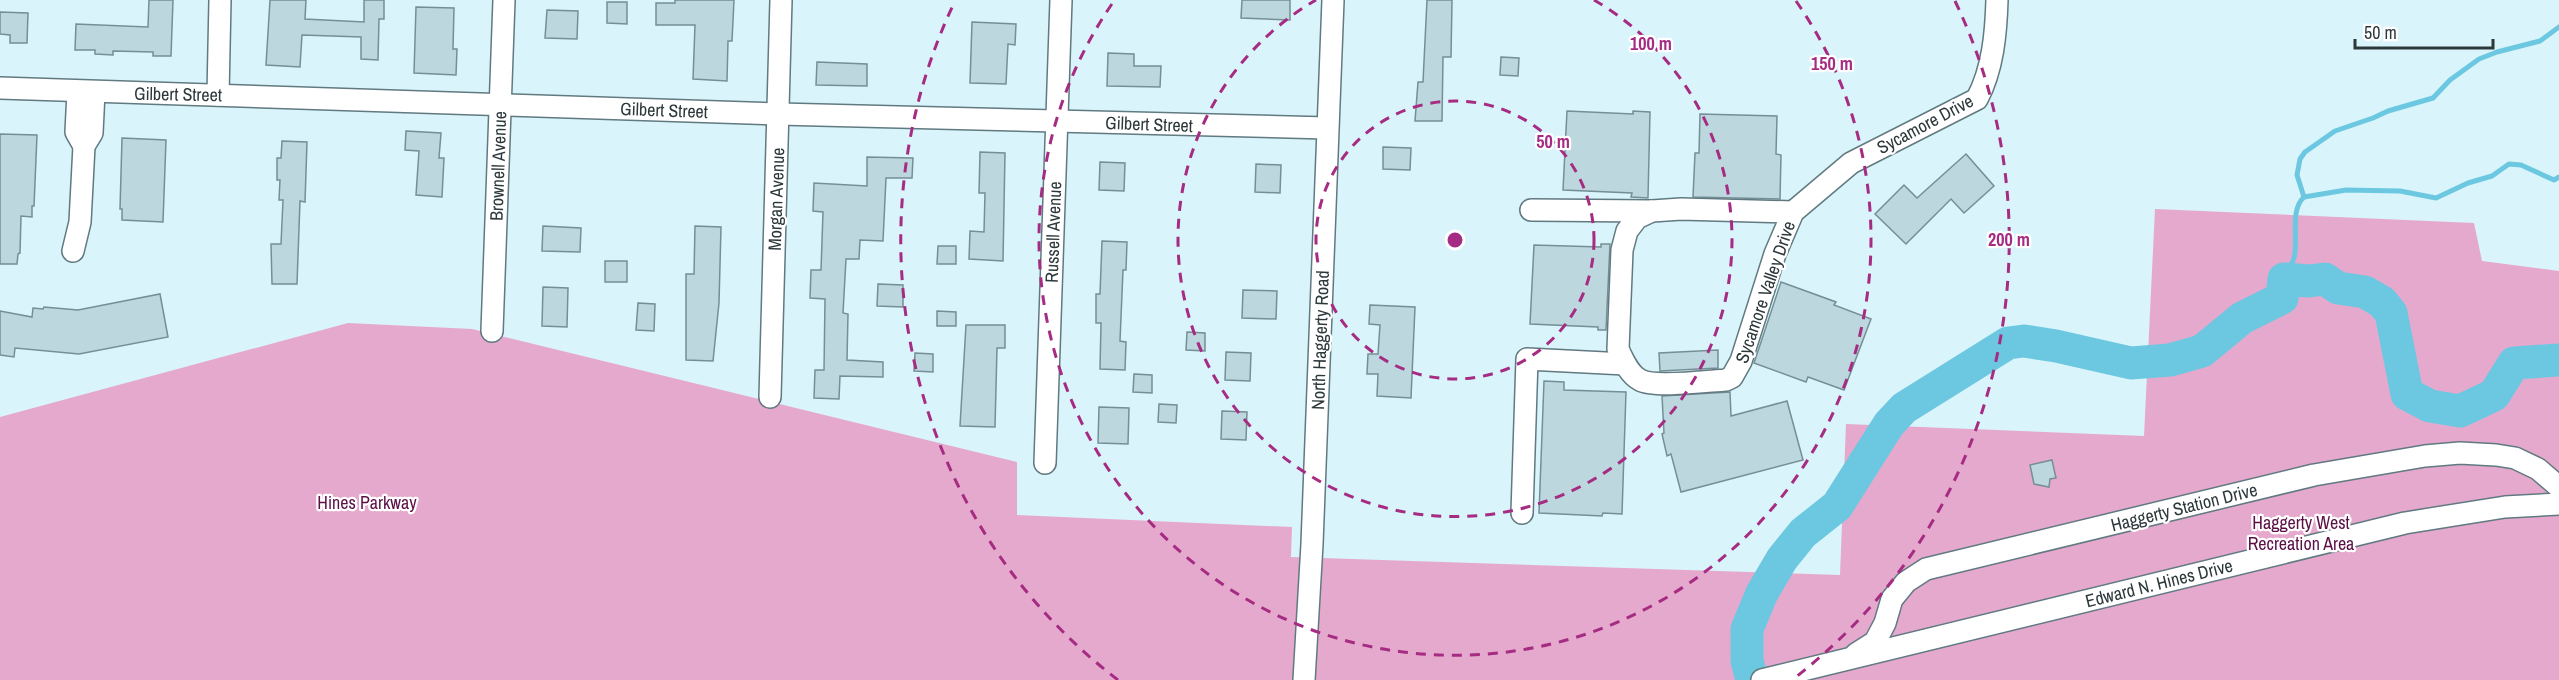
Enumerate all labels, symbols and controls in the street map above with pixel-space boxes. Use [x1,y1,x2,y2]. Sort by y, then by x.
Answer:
scale bar [2355,12,2493,50]
text: 50 m [2364,20,2397,45]
text: 100 m [1630,31,1672,56]
text: 150 m [1811,51,1853,76]
street label: Gilbert Street [134,81,222,107]
street label: Sycamore Drive [1872,88,1978,160]
street label: Gilbert Street [620,96,708,124]
street label: Gilbert Street [1105,110,1193,138]
street label: Brownell Avenue [484,111,512,221]
text: 50 m [1536,129,1570,154]
street label: Morgan Avenue [762,147,790,251]
street label: Russell Avenue [1039,181,1067,283]
street label: Sycamore Valley Drive [1729,217,1801,367]
text: 200 m [1988,227,2030,252]
centre of rings [1445,230,1465,250]
street label: North Haggerty Road [1305,270,1335,410]
street label: Haggerty Station Drive [2108,477,2260,537]
park label: Hines Parkway [317,490,417,515]
park label: Haggerty West Recreation Area [2248,510,2354,556]
street label: Edward N. Hines Drive [2083,553,2235,613]

